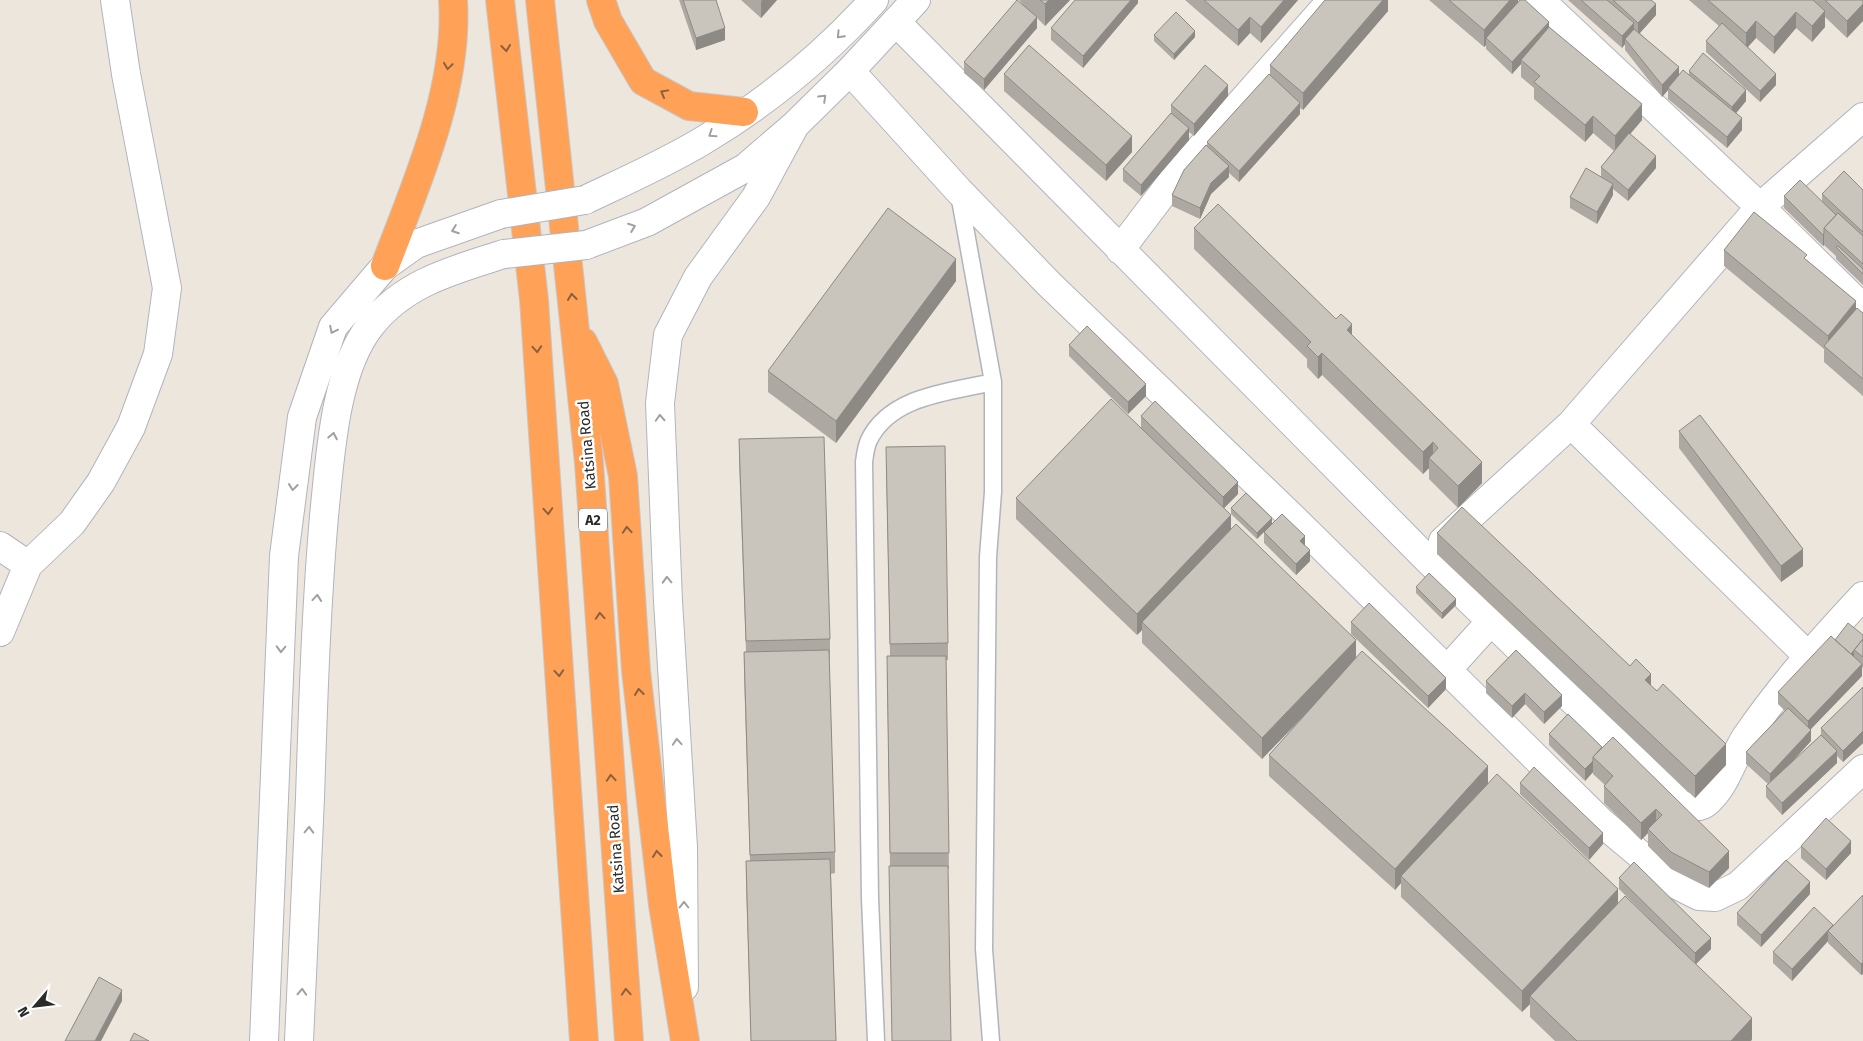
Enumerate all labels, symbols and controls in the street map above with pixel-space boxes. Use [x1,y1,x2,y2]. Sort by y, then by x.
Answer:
one-way arrow [837,29,846,38]
one-way arrow [500,45,511,53]
one-way arrow [444,61,454,70]
one-way arrow [661,89,670,99]
one-way arrow [817,95,826,104]
one-way arrow [708,128,718,137]
one-way arrow [627,223,636,233]
one-way arrow [451,224,460,234]
one-way arrow [567,293,578,301]
one-way arrow [329,325,339,334]
one-way arrow [531,345,542,353]
street label: Katsina Road [574,400,600,490]
one-way arrow [655,414,666,422]
one-way arrow [327,432,337,440]
one-way arrow [288,483,299,491]
one-way arrow [542,508,553,516]
road number: A2 [579,508,607,532]
one-way arrow [621,526,632,534]
one-way arrow [662,576,673,584]
one-way arrow [311,593,322,601]
one-way arrow [595,612,606,620]
one-way arrow [275,645,286,653]
one-way arrow [553,670,564,678]
one-way arrow [634,688,645,696]
one-way arrow [671,738,682,746]
one-way arrow [606,774,617,782]
street label: Katsina Road [604,804,628,894]
one-way arrow [304,826,314,834]
one-way arrow [652,849,663,857]
one-way arrow [679,901,689,908]
north arrow [10,981,60,1031]
one-way arrow [296,988,307,996]
one-way arrow [621,988,632,996]
text: N [14,1004,34,1020]

